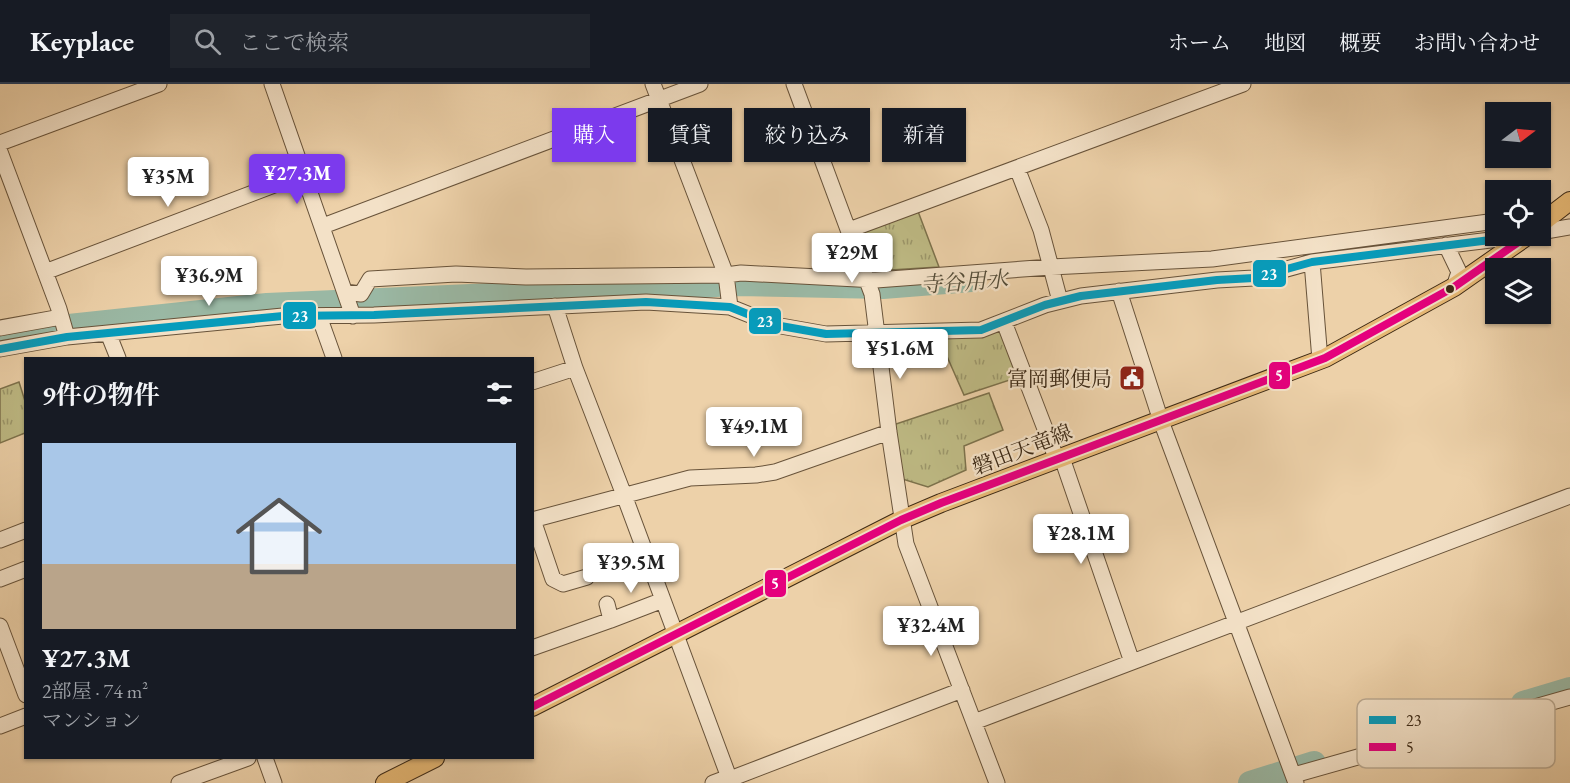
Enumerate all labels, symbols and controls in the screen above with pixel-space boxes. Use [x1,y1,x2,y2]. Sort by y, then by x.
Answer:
search box [170,14,590,68]
text: Keyplace [30,23,134,59]
icon: search [191,25,224,58]
text: ここで検索 [239,28,349,57]
text: ホーム [1168,29,1231,56]
text: 地図 [1264,29,1306,56]
text: 概要 [1339,29,1381,56]
text: お問い合わせ [1414,29,1540,56]
north arrow [1485,102,1551,168]
map controls [1485,102,1551,324]
chip: 購入 [552,108,636,162]
chip: 賃貸 [648,108,732,162]
chip: 絞り込み [744,108,870,162]
chip: 新着 [882,108,966,162]
pin: ¥27.3M [248,154,346,205]
pin: ¥35M [132,157,204,208]
text: ¥27.3M [263,160,331,186]
text: ¥35M [142,163,194,189]
button: locate [1485,180,1551,246]
pin: ¥29M [816,233,888,284]
text: ¥29M [826,239,878,265]
pin: ¥36.9M [160,256,258,307]
button: layers [1485,258,1551,324]
line badge: 23 [1252,259,1287,288]
text: ¥36.9M [175,262,243,288]
water label: 寺谷用水 [919,264,1011,300]
text: 23 [1261,264,1277,285]
unlabelled marker [1444,283,1456,295]
line badge: 23 [282,301,317,330]
text: 23 [292,306,308,327]
line badge: 23 [748,307,782,335]
text: 23 [757,311,773,332]
pin: ¥51.6M [851,329,949,380]
text: ¥51.6M [866,335,934,361]
line badge: 5 [1268,361,1291,390]
public building icon: 富岡郵便局 [1117,363,1147,393]
place label: 富岡郵便局 [1007,365,1112,392]
text: 5 [1275,365,1283,386]
icon: filters [483,377,516,410]
text: 9件の物件 [42,378,160,412]
pin: ¥49.1M [705,407,803,458]
text: ¥49.1M [720,413,788,439]
street label: 磐田天竜線 [968,418,1076,480]
icon: home [225,482,333,590]
pin: ¥28.1M [1032,514,1130,565]
text: ¥28.1M [1047,520,1115,546]
pin: ¥39.5M [582,543,680,594]
text: ¥39.5M [597,549,665,575]
line badge: 5 [764,569,787,598]
text: 5 [771,573,779,594]
pin: ¥32.4M [882,606,980,657]
text: ¥32.4M [897,612,965,638]
text: ¥27.3M [42,641,131,675]
text: 2部屋 · 74 m² [42,678,148,704]
legend [1357,699,1555,768]
text: マンション [42,707,141,733]
text: 23 [1406,710,1422,731]
text: 5 [1406,737,1414,758]

